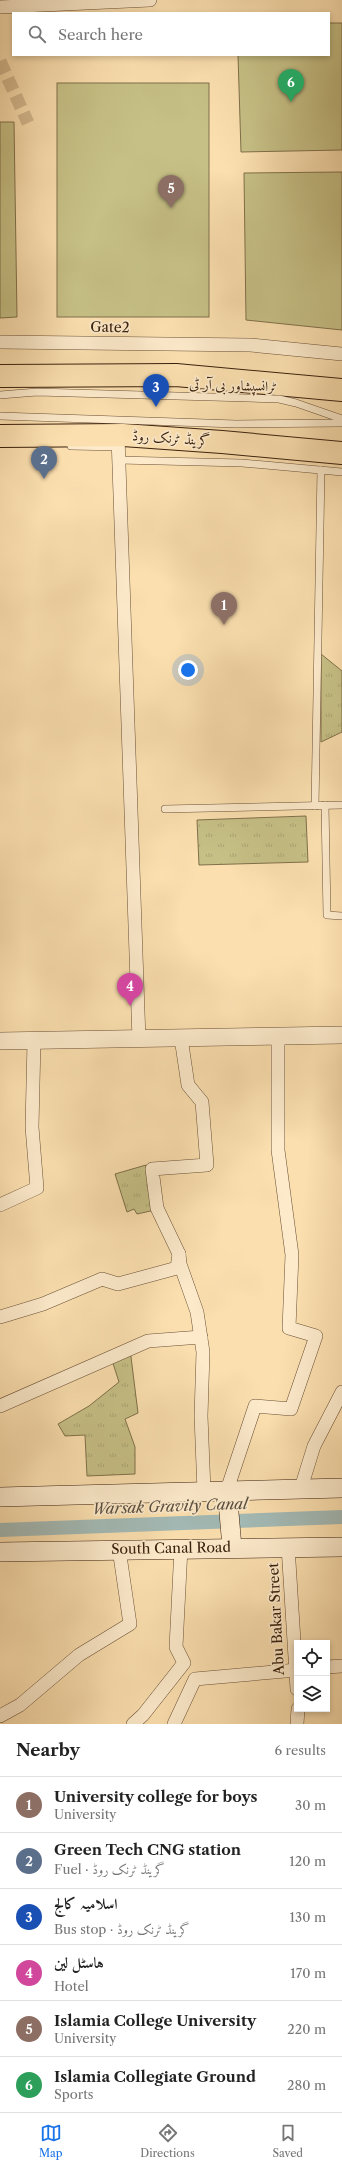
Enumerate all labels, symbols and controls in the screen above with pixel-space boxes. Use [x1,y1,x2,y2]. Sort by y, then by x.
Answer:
search box [12,12,330,56]
icon: search [26,23,48,45]
text: Search here [58,25,143,44]
pin: 6 [278,69,304,102]
pin: 5 [158,175,184,208]
street label: Gate2 [90,318,130,336]
pin: 3 [143,374,169,407]
street label: ٹرانسپشاور بی آر ٹی [189,374,277,397]
street label: گرینڈ ٹرنک روڈ [131,426,211,450]
pin: 2 [31,446,57,479]
pin: 1 [211,592,237,625]
your location [178,660,198,680]
pin: 4 [117,973,143,1006]
water label: Warsak Gravity Canal [92,1494,250,1518]
street label: South Canal Road [111,1538,232,1558]
street label: Abu Bakar Street [264,1562,288,1677]
map controls [294,1640,330,1712]
button: locate [294,1640,330,1676]
button: layers [294,1676,330,1712]
text: Nearby [16,1740,80,1760]
text: 6 results [275,1742,326,1758]
text: University college for boys [54,1787,258,1806]
text: 1 [26,1797,32,1813]
text: 30 m [295,1797,326,1813]
text: University [54,1806,117,1822]
text: Green Tech CNG station [54,1840,241,1859]
text: 2 [25,1853,33,1869]
text: 120 m [289,1853,326,1869]
text: Fuel · گرینڈ ٹرنک روڈ [54,1861,165,1877]
text: اسلامیہ کالج [54,1894,118,1913]
text: 3 [25,1909,33,1925]
text: 130 m [290,1909,326,1925]
text: Bus stop · گرینڈ ٹرنک روڈ [54,1921,190,1937]
text: ہاسٹل لین [54,1953,104,1972]
text: 4 [25,1965,33,1981]
text: 170 m [290,1965,326,1981]
text: Hotel [54,1978,89,1994]
text: Islamia College University [54,2011,256,2030]
text: 5 [25,2021,33,2037]
text: 220 m [287,2021,326,2037]
text: University [54,2030,117,2046]
text: Islamia Collegiate Ground [54,2067,256,2086]
text: 6 [25,2077,33,2093]
text: 280 m [287,2077,326,2093]
text: Sports [54,2086,93,2102]
tab: Map [39,2122,63,2160]
tab: Directions [140,2122,195,2160]
tab: Saved [273,2122,303,2160]

